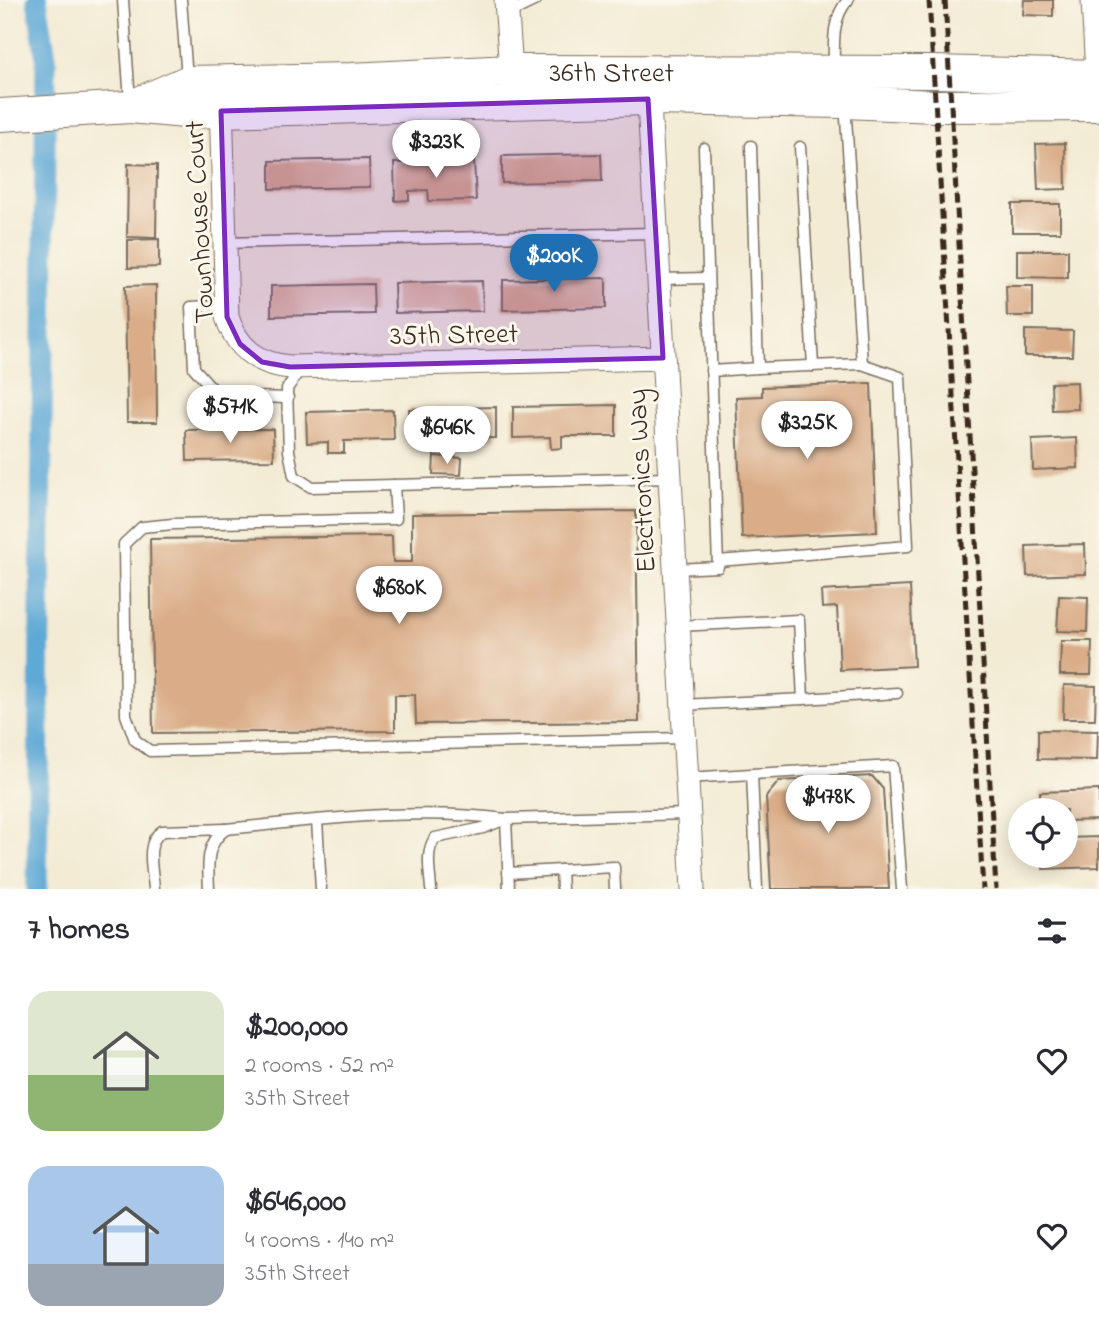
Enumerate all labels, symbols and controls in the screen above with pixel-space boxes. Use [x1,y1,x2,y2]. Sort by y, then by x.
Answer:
street label: 36th Street [550,54,674,95]
street label: Townhouse Court [176,119,227,324]
pin: $323K [387,120,485,180]
text: $323K [408,126,464,159]
pin: $200K [505,234,603,294]
text: $200K [526,240,582,273]
street label: 35th Street [390,315,518,358]
pin: $571K [181,386,279,445]
street label: Electronics Way [618,388,669,574]
text: $571K [202,391,258,424]
pin: $325K [758,402,856,461]
pin: $646K [398,406,496,466]
text: $325K [777,407,837,440]
text: $646K [420,412,474,445]
pin: $680K [350,566,448,626]
text: $680K [372,572,426,605]
pin: $478K [779,776,877,835]
text: $478K [802,781,854,814]
map controls [1008,798,1078,868]
button: locate [1008,798,1078,868]
text: 7 homes [28,909,130,953]
icon: filters [1033,912,1071,950]
text: $200,000 [245,1006,348,1050]
icon: home [84,1019,168,1103]
icon: heart [1033,1042,1071,1080]
text: 2 rooms · 52 m² [245,1050,394,1083]
text: 35th Street [245,1083,350,1116]
text: $646,000 [245,1181,346,1225]
icon: home [84,1194,168,1278]
icon: heart [1033,1217,1071,1255]
text: 4 rooms · 140 m² [245,1225,394,1258]
text: 35th Street [245,1258,350,1291]

